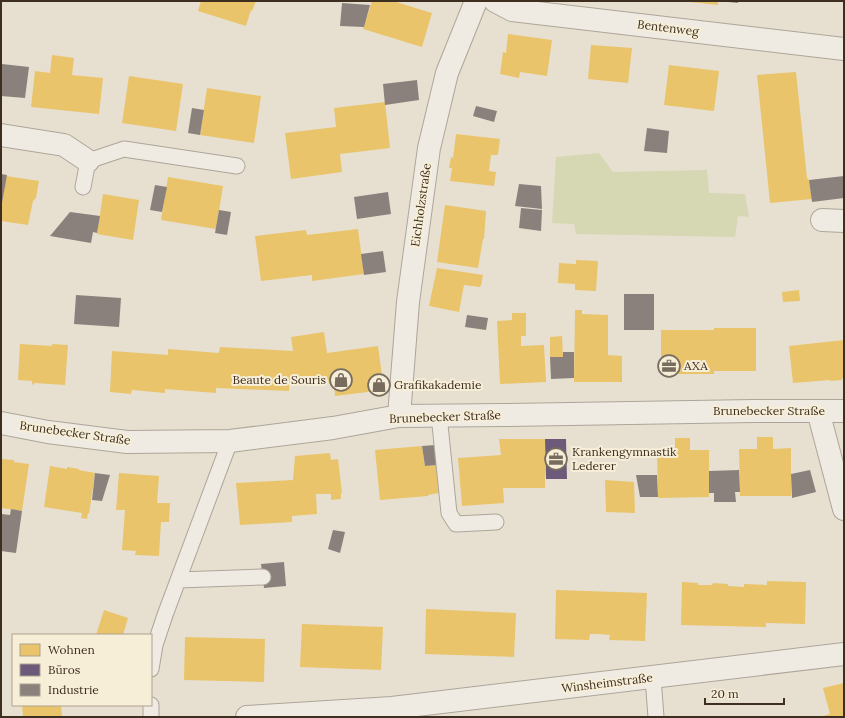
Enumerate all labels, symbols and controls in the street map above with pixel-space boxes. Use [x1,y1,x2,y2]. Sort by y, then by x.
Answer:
street label: Bentenweg [636,16,700,39]
street label: Eichholzstraße [407,162,434,248]
office icon: AXA [656,353,682,379]
place label: AXA [683,358,708,373]
shop icon: Beaute de Souris [328,367,354,393]
place label: Beaute de Souris [233,372,326,387]
shop icon: Grafikakademie [366,372,392,398]
place label: Grafikakademie [394,377,482,392]
street label: Brunebecker Straße [713,403,825,418]
street label: Brunebecker Straße [389,407,502,426]
street label: Brunebecker Straße [19,417,132,448]
place label: Krankengymnastik Lederer [572,444,677,473]
office icon: Krankengymnastik Lederer [543,446,569,472]
legend [12,634,152,706]
text: Wohnen [48,642,95,657]
text: Büros [48,662,81,677]
street label: Winsheimstraße [560,669,654,696]
scale bar [705,680,784,706]
text: Industrie [48,682,99,697]
text: 20 m [711,686,739,701]

